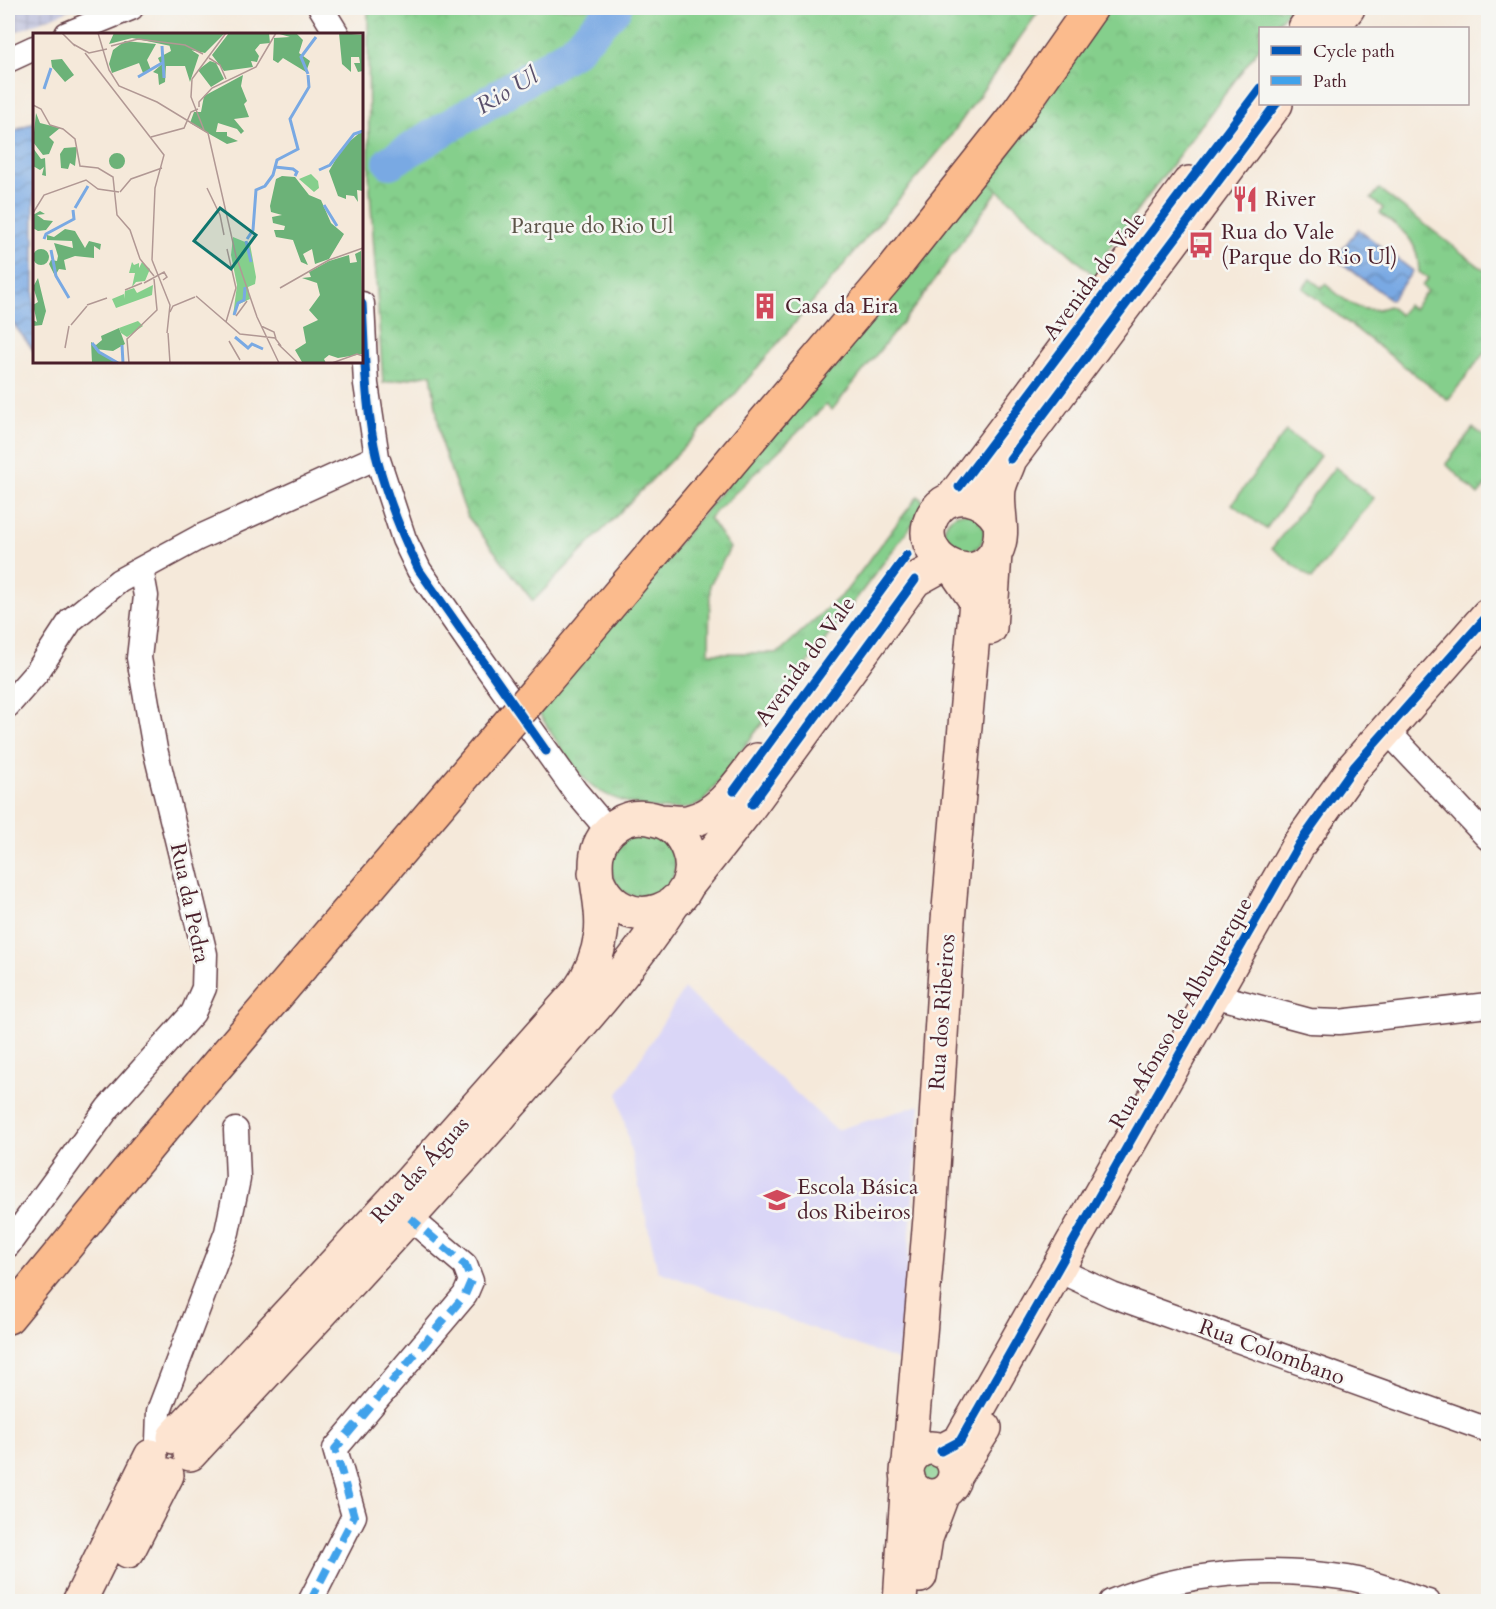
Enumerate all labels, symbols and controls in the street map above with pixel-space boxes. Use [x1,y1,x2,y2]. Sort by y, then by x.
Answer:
legend [1259,27,1469,105]
inset map [33,33,363,363]
text: Cycle path [1313,39,1395,64]
water label: Rio Ul [470,59,546,123]
text: Path [1313,69,1347,94]
restaurant icon: River [1230,184,1260,214]
place label: River [1265,184,1317,214]
street label: Avenida do Vale [1036,206,1152,346]
park label: Parque do Rio Ul [511,211,674,241]
place label: Rua do Vale (Parque do Rio Ul) [1221,217,1398,272]
bus stop icon: Rua do Vale (Parque do Rio Ul) [1186,230,1216,260]
building icon: Casa da Eira [750,291,780,321]
place label: Casa da Eira [785,291,899,321]
street label: Avenida do Vale [748,590,862,732]
street label: Rua da Pedra [163,840,217,966]
street label: Rua Afonso de Albuquerque [1102,892,1260,1134]
street label: Rua dos Ribeiros [922,933,962,1091]
street label: Rua das Águas [364,1110,476,1230]
place label: Escola Básica dos Ribeiros [797,1172,919,1227]
school or university icon: Escola Básica dos Ribeiros [762,1185,792,1215]
street label: Rua Colombano [1195,1312,1349,1392]

